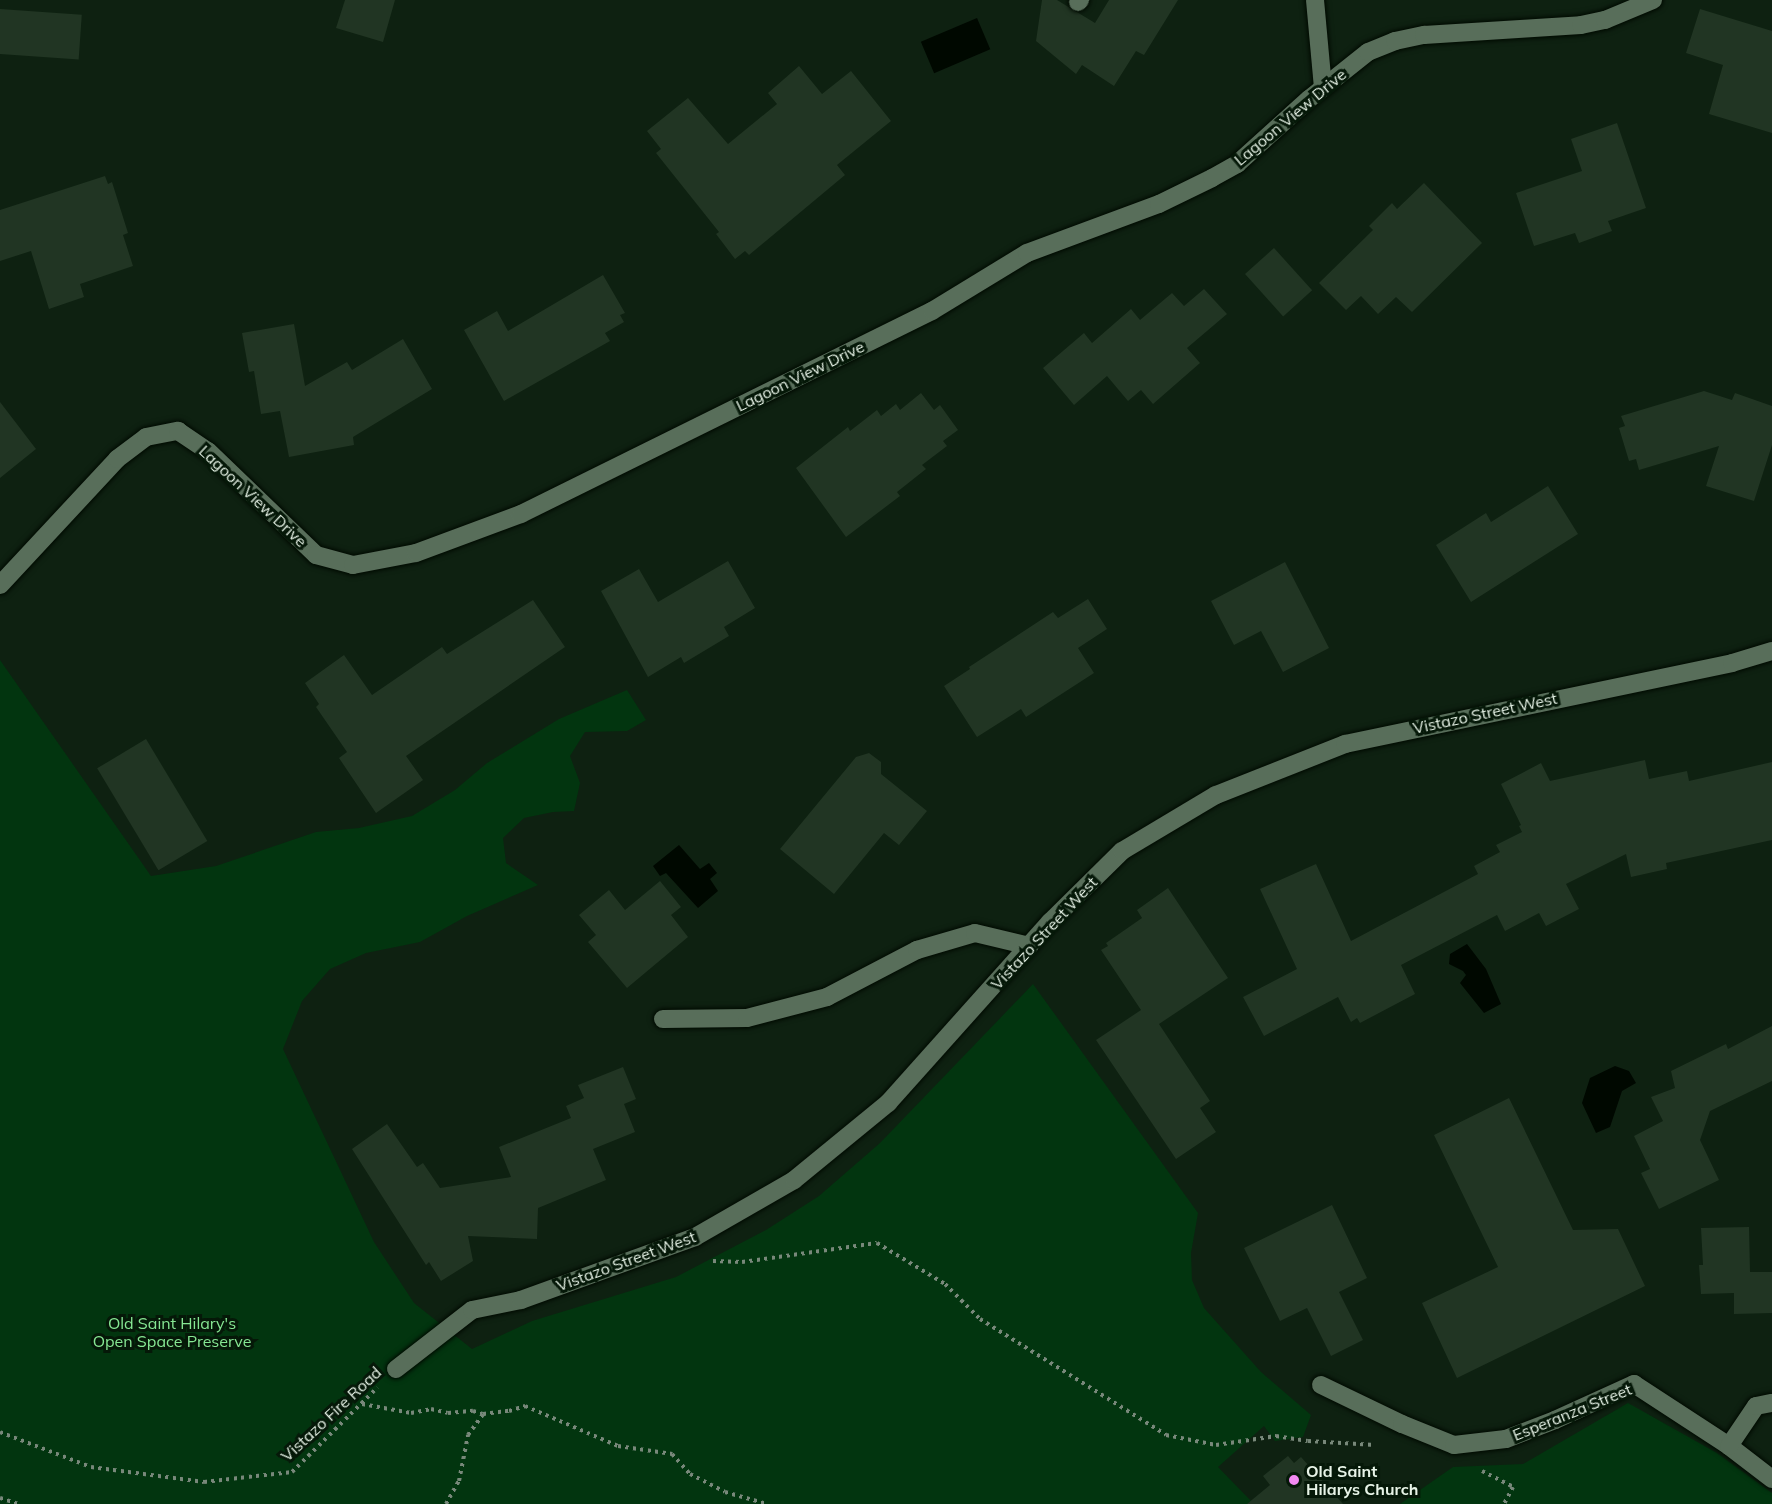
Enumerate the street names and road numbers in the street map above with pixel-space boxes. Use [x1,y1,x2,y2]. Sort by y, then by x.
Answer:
street label: Lagoon View Drive [1230,65,1350,169]
street label: Lagoon View Drive [733,337,867,415]
street label: Lagoon View Drive [195,441,311,551]
street label: Vistazo Street West [1411,688,1559,738]
street label: Vistazo Street West [987,873,1101,993]
street label: Vistazo Street West [554,1227,698,1295]
street label: Vistazo Fire Road [277,1363,385,1465]
street label: Esperanza Street [1510,1379,1634,1445]

